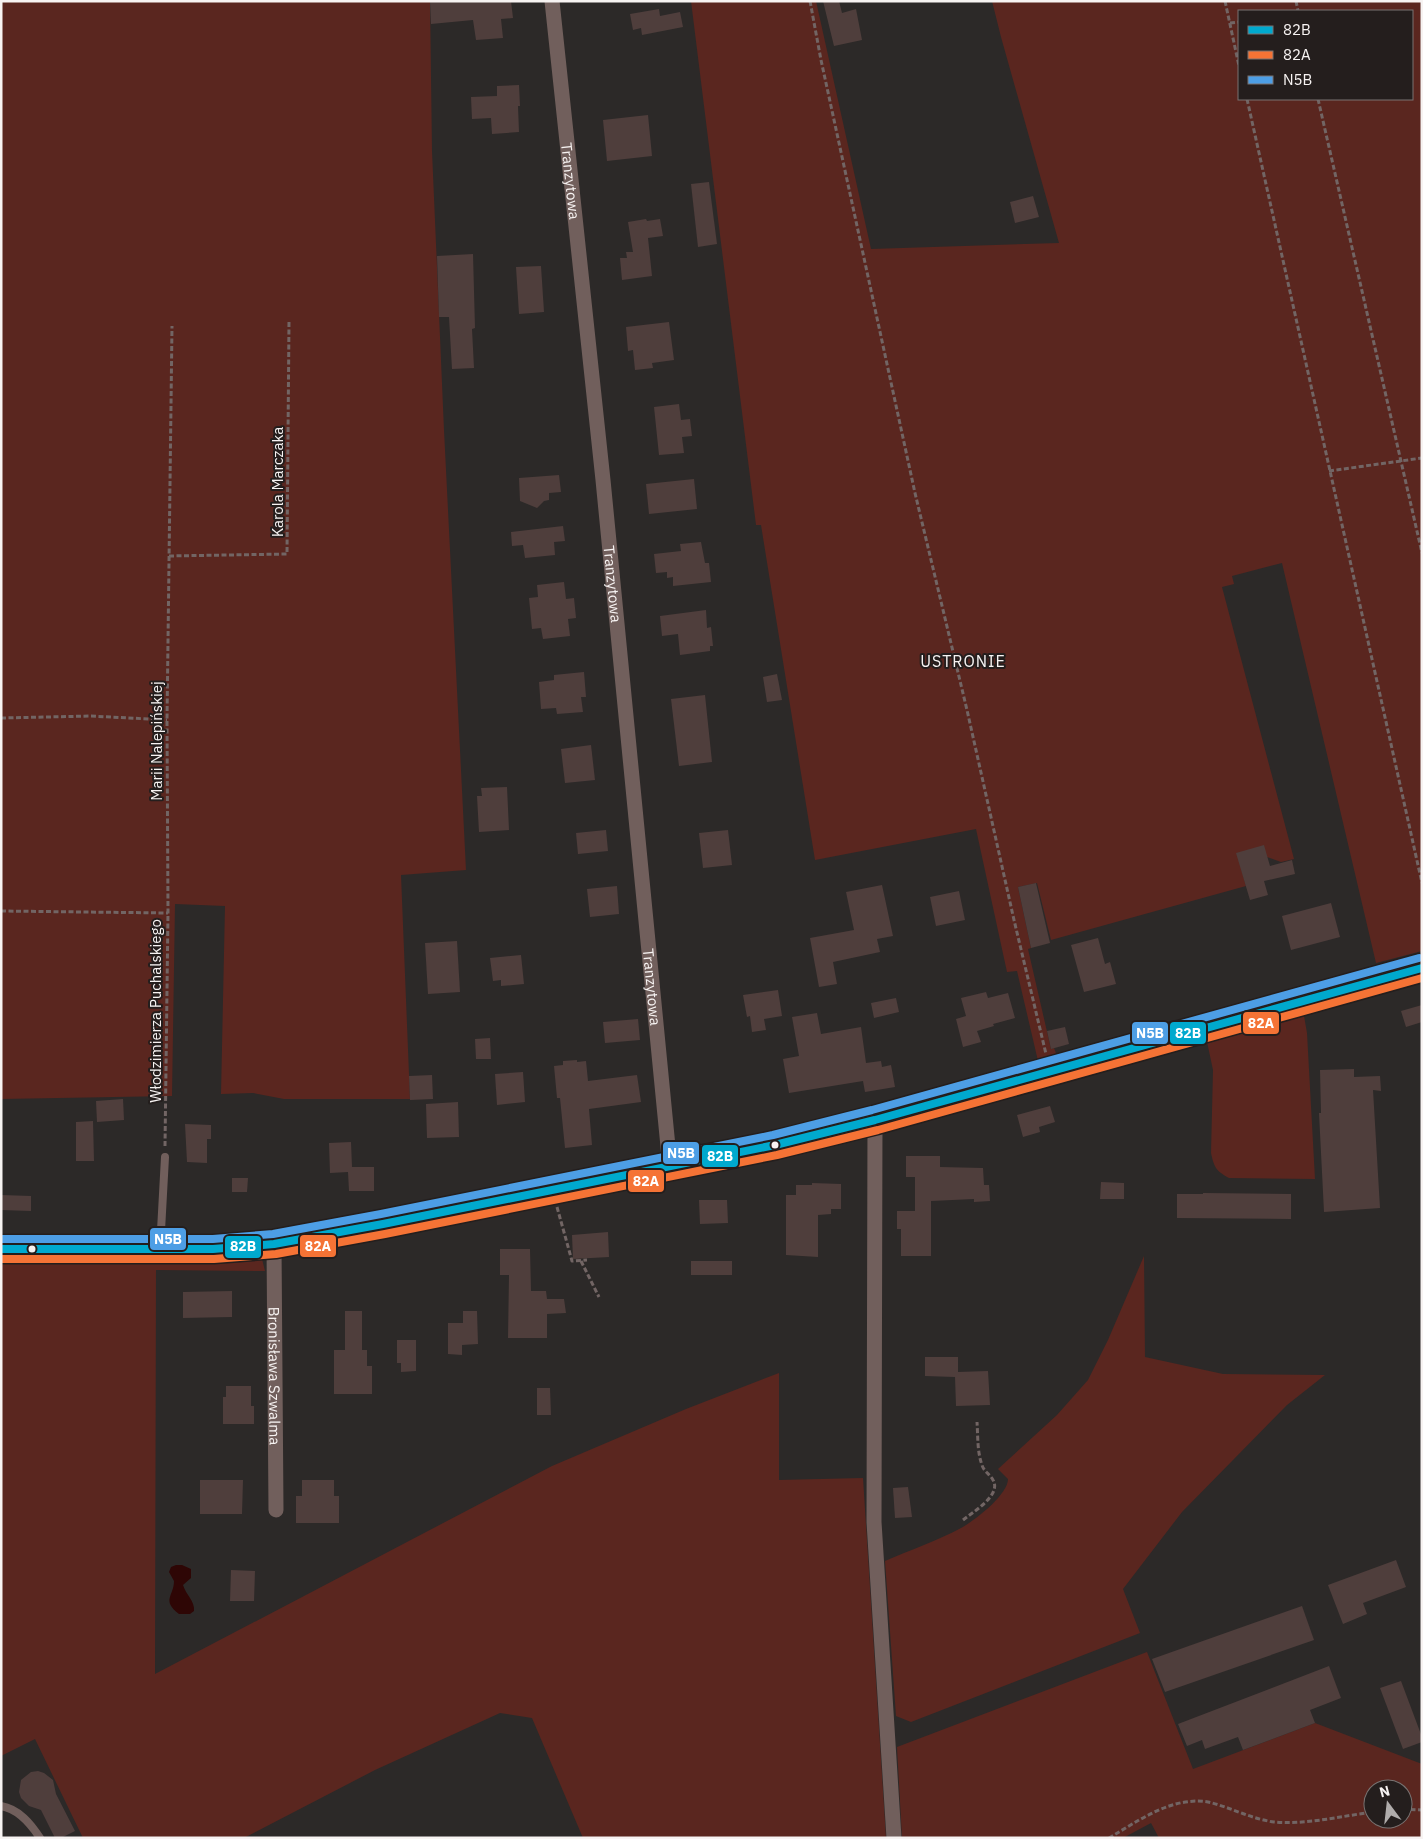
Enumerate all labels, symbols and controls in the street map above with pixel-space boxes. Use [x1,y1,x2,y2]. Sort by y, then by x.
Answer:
legend [1238,10,1413,100]
text: 82B [1283,20,1311,39]
text: 82A [1283,45,1311,64]
text: N5B [1283,70,1312,89]
street label: Tranzytowa [558,142,585,220]
street label: Karola Marczaka [268,427,287,537]
street label: Tranzytowa [600,544,626,623]
district label: USTRONIE [920,651,1006,671]
street label: Marii Nalepińskiej [147,681,166,801]
street label: Włodzimierza Puchalskiego [146,919,165,1103]
street label: Tranzytowa [639,947,666,1026]
line badge: 82A [1242,1011,1280,1035]
text: 82A [1248,1014,1275,1032]
line badge: N5B [1131,1021,1169,1045]
line badge: 82B [1169,1021,1207,1045]
text: N5B [1136,1024,1164,1042]
text: 82B [1175,1024,1201,1042]
unlabelled marker [770,1140,780,1150]
line badge: N5B [662,1141,700,1165]
text: N5B [667,1144,695,1162]
line badge: 82B [701,1144,739,1168]
text: 82B [707,1147,733,1165]
line badge: 82A [627,1169,665,1193]
text: 82A [633,1172,660,1190]
line badge: N5B [149,1227,187,1251]
text: N5B [154,1230,182,1248]
line badge: 82A [299,1234,337,1258]
line badge: 82B [224,1235,262,1259]
text: 82B [230,1237,256,1255]
text: 82A [305,1237,332,1255]
unlabelled marker [27,1244,37,1254]
street label: Bronisława Szwalma [265,1307,285,1445]
north arrow [1363,1779,1413,1829]
text: N [1377,1781,1392,1801]

